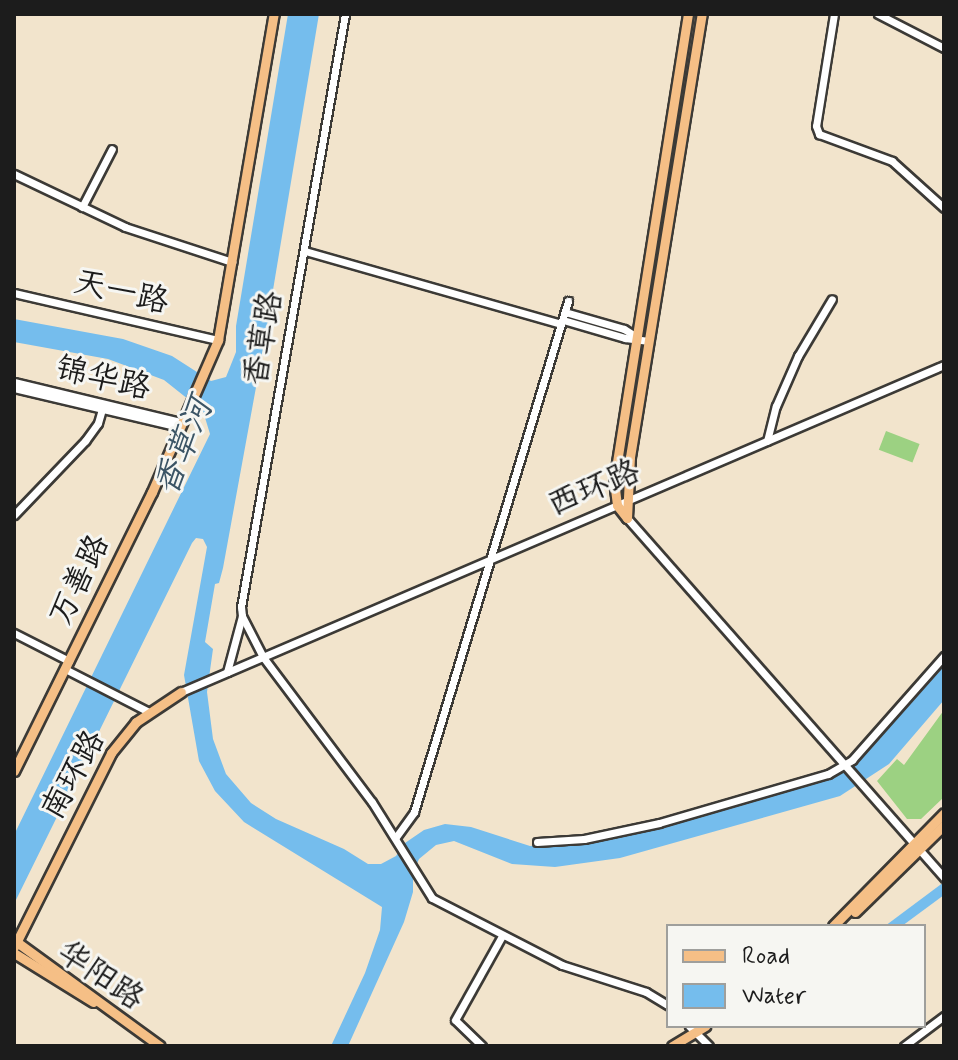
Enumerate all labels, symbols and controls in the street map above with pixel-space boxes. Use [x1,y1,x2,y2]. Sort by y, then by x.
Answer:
street label: 天一路 [70,263,172,323]
street label: 香草路 [237,288,291,390]
street label: 锦华路 [52,349,154,409]
water label: 香草河 [146,392,222,502]
street label: 西环路 [542,453,646,525]
street label: 万善路 [42,528,118,632]
street label: 南环路 [34,724,114,826]
legend [666,924,926,1028]
street label: 华阳路 [49,933,151,1019]
text: Road [742,941,790,972]
text: Water [742,981,806,1012]

